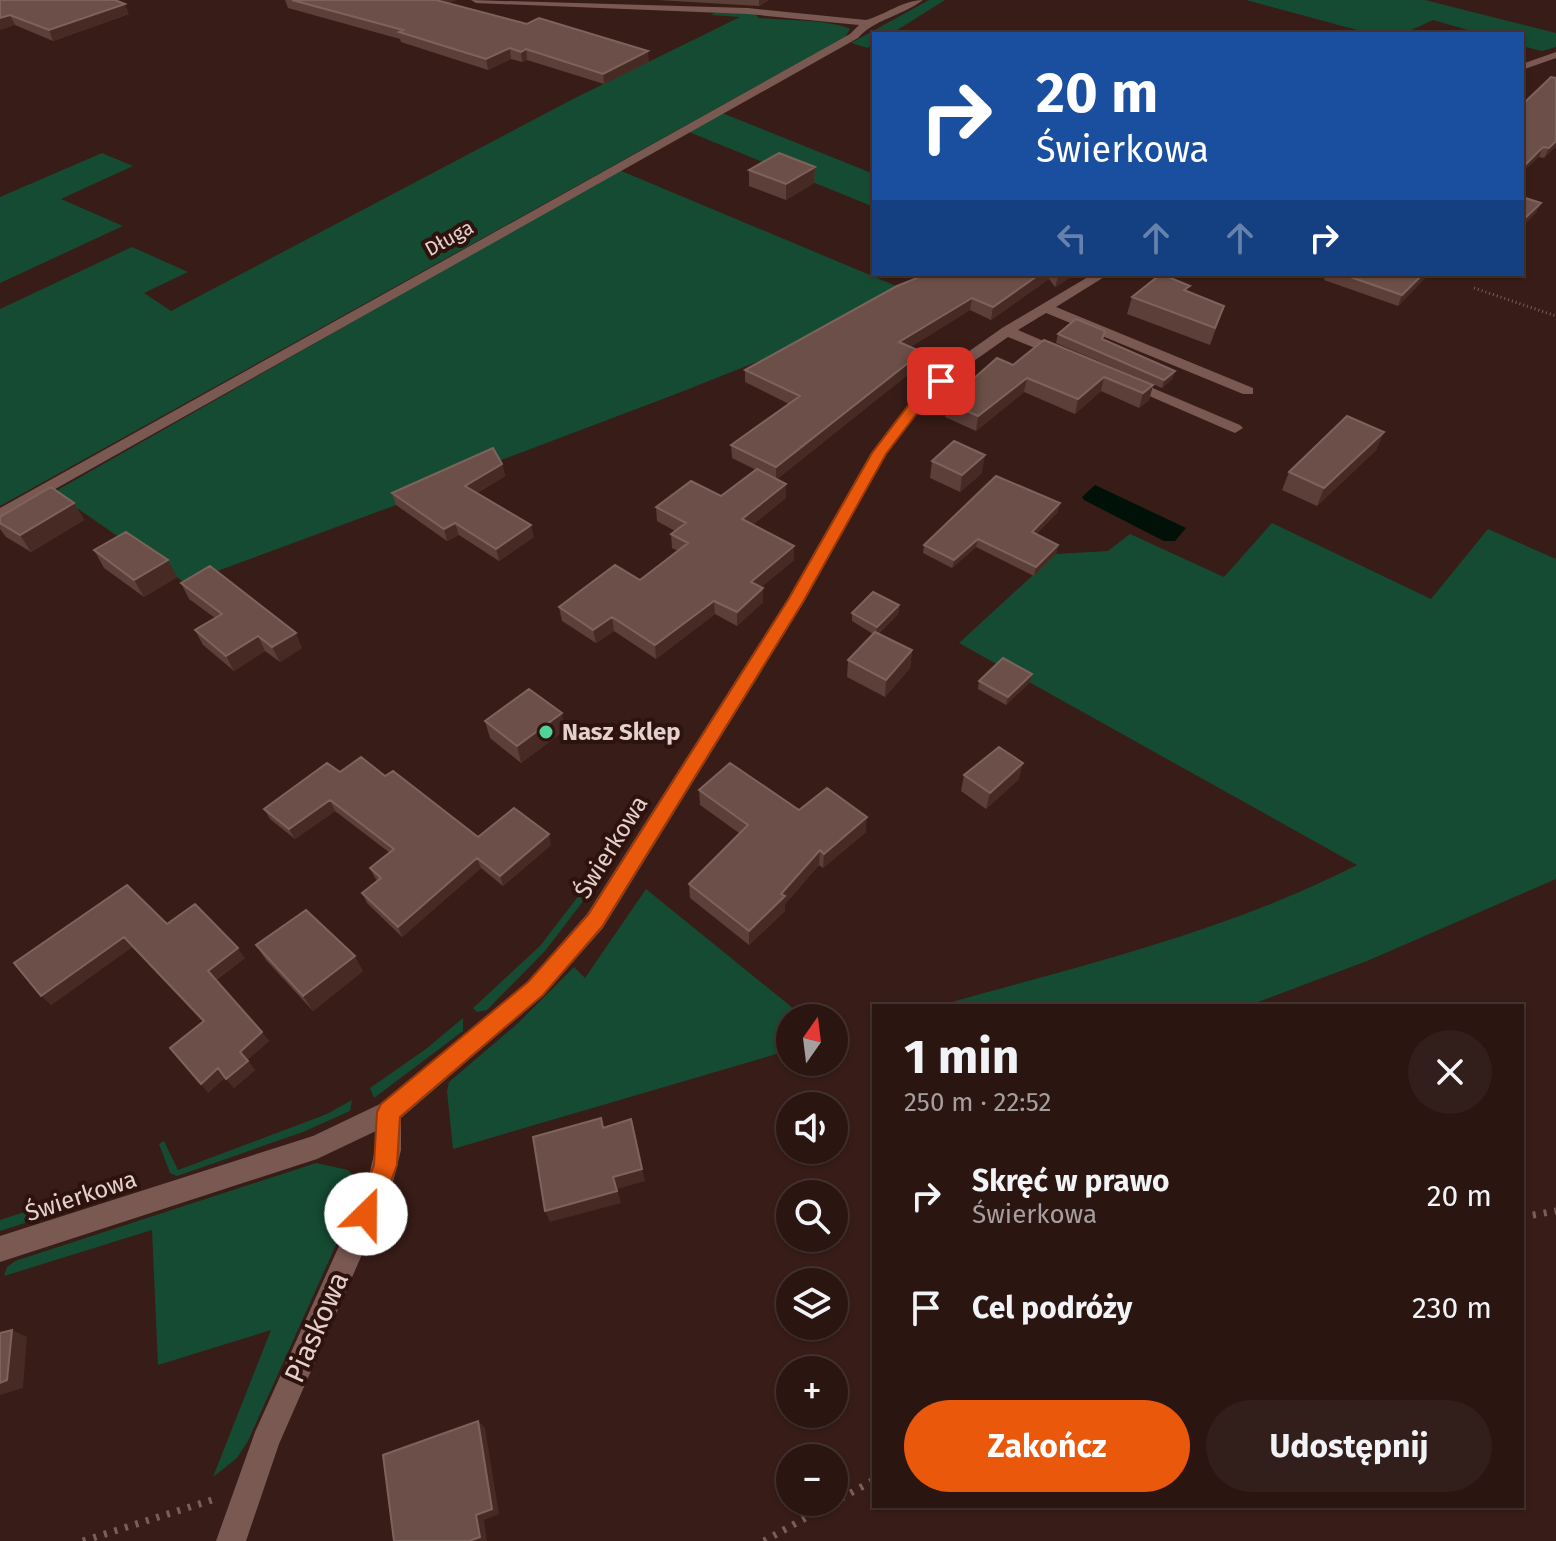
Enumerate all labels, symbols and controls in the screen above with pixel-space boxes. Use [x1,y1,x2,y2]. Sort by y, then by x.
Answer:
text: 20 m [1036,60,1158,127]
icon: right [904,64,1008,168]
text: Świerkowa [1036,128,1209,172]
street label: Długa [421,215,477,261]
icon: left [1050,216,1094,260]
icon: ahead [1134,216,1178,260]
icon: ahead [1218,216,1262,260]
icon: right [1302,216,1346,260]
pin [907,347,975,415]
icon: arrive [919,359,963,403]
place label: Nasz Sklep [562,718,681,746]
marker: Nasz Sklep [537,723,555,741]
street label: Świerkowa [568,790,653,903]
north arrow [776,1004,848,1076]
map controls [776,1004,848,1516]
text: 1 min [904,1028,1019,1086]
button: close [1408,1030,1492,1114]
text: 250 m · 22:52 [904,1087,1051,1118]
button: sound [776,1092,848,1164]
text: Skręć w prawo [972,1163,1170,1199]
street label: Świerkowa [21,1164,140,1227]
position arrow [324,1172,408,1256]
icon: right [904,1174,948,1218]
text: 20 m [1427,1178,1492,1214]
button: search [776,1180,848,1252]
text: Świerkowa [972,1199,1097,1230]
street label: Piaskowa [277,1267,355,1388]
button: layers [776,1268,848,1340]
icon: arrive [904,1286,948,1330]
text: Cel podróży [972,1290,1132,1326]
text: 230 m [1412,1290,1492,1326]
button: + [776,1356,848,1428]
button: Zakończ [904,1400,1190,1492]
button: Udostępnij [1206,1400,1492,1492]
button: − [776,1444,848,1516]

